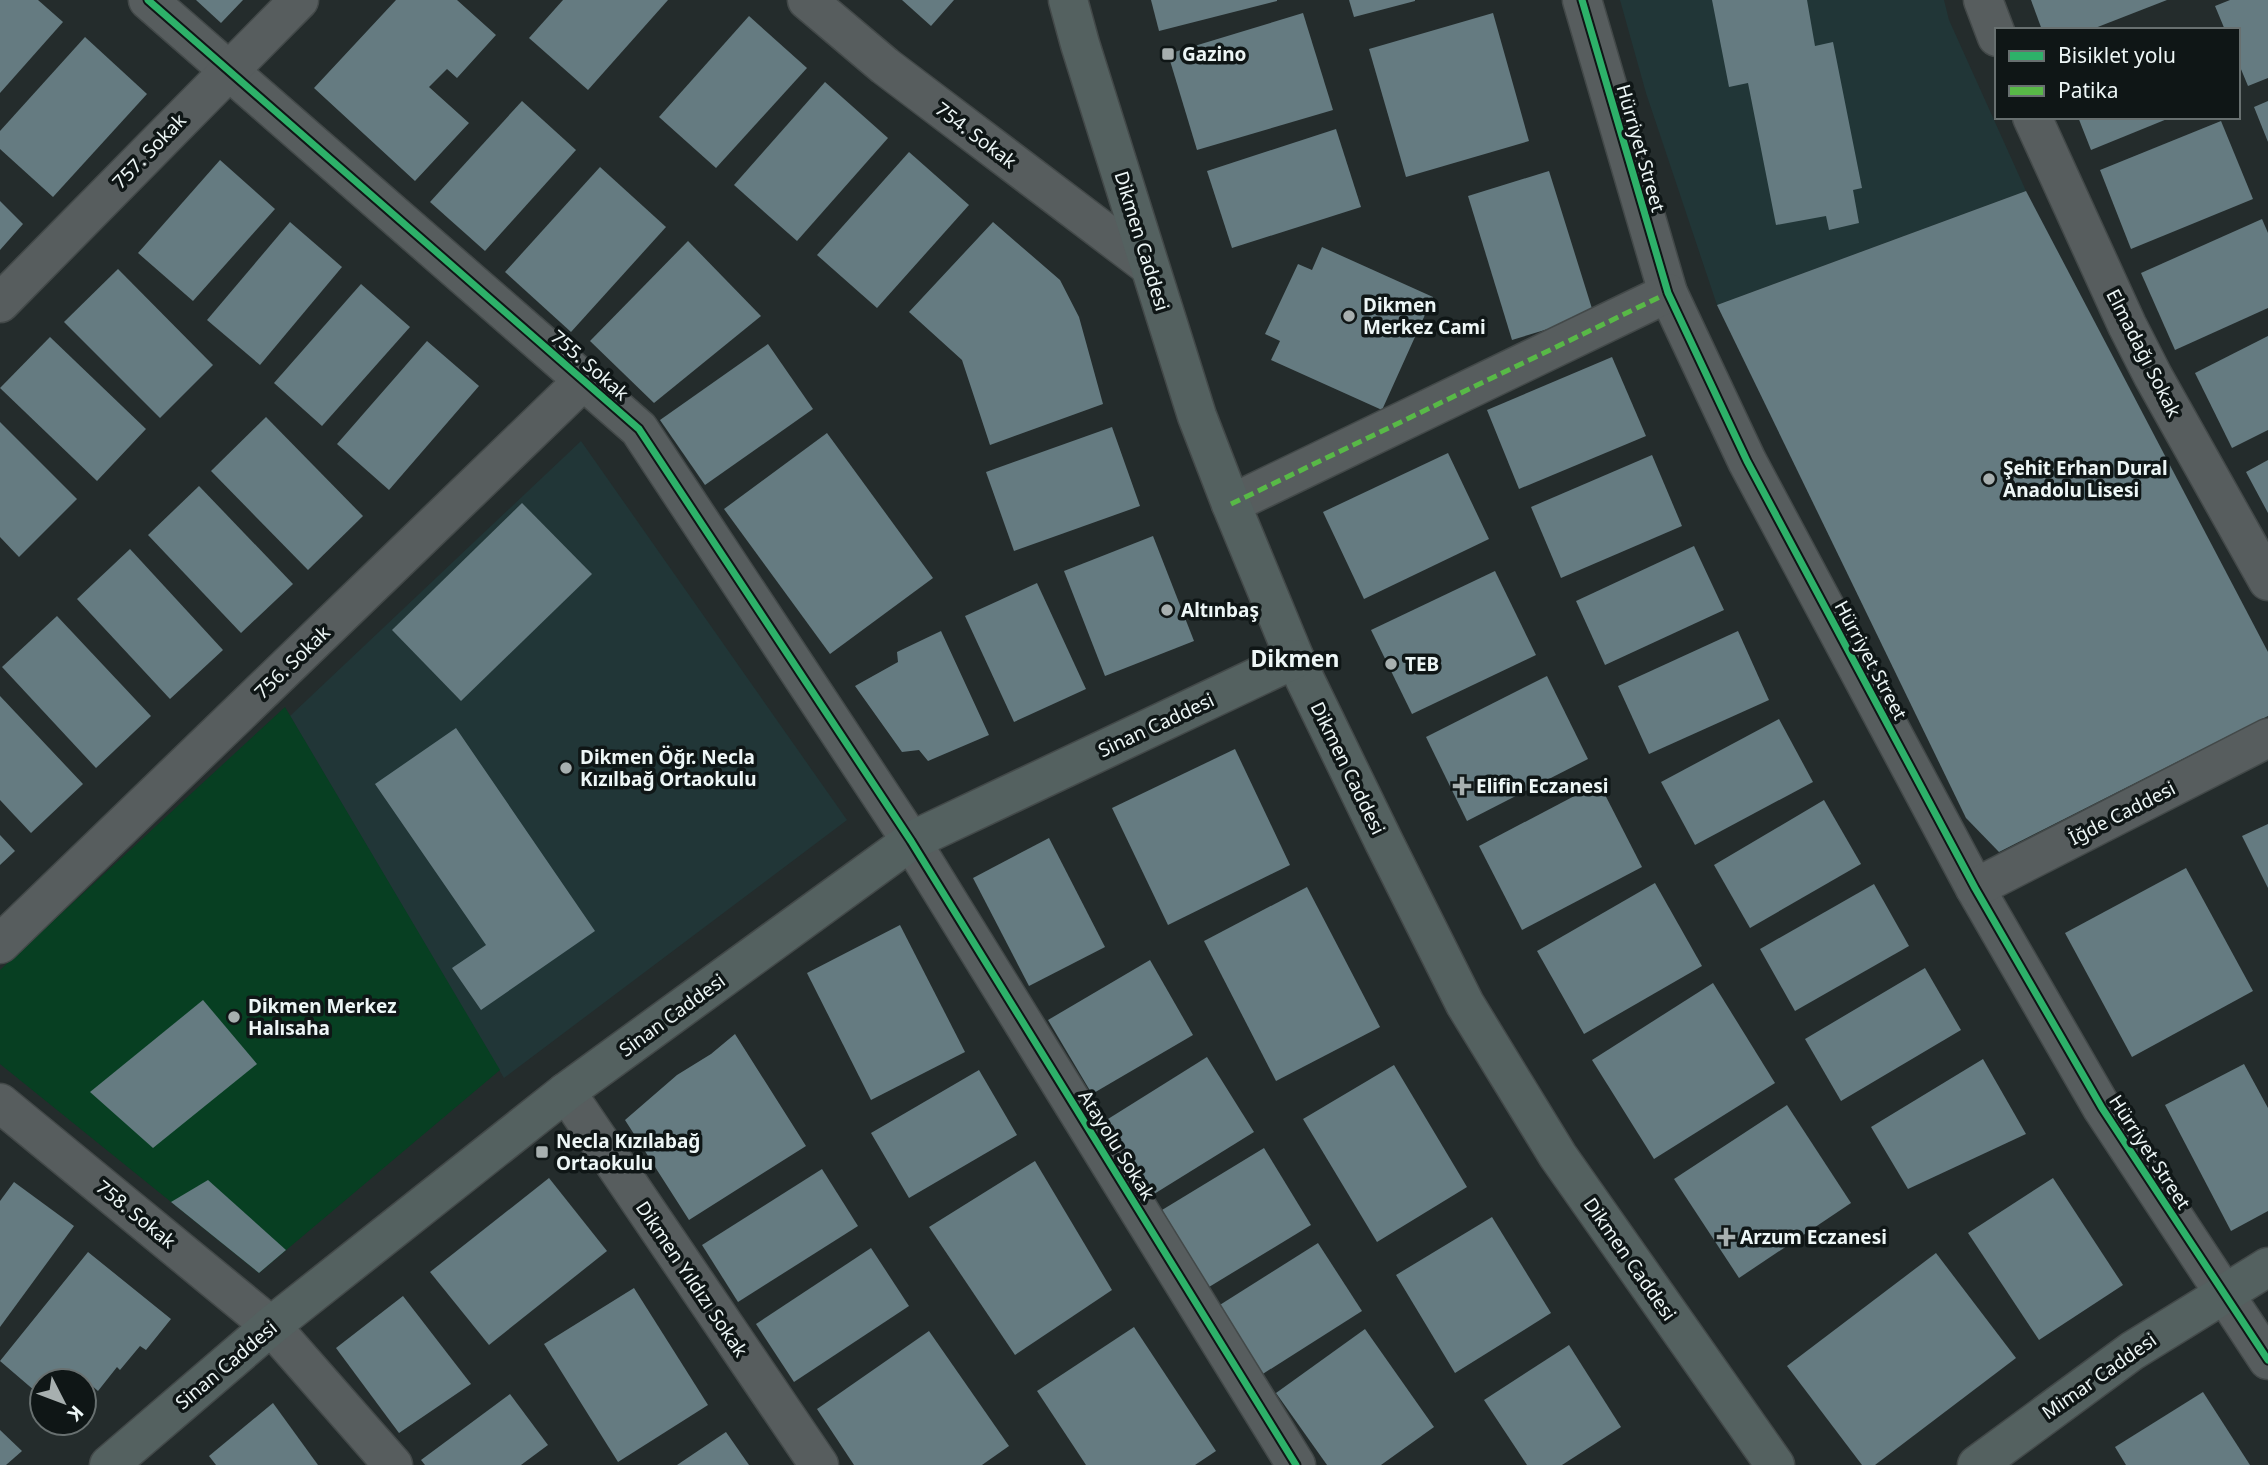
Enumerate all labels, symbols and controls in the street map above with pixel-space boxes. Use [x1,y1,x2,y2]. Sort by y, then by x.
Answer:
legend [1995,28,2240,119]
place label: Gazino [1182,41,1246,67]
text: Bisiklet yolu [2058,41,2176,69]
marker: Gazino [1160,46,1176,62]
text: Patika [2058,76,2118,104]
street label: Hürriyet Street [1610,81,1672,215]
street label: 754. Sokak [930,96,1022,174]
street label: 757. Sokak [106,108,192,194]
street label: Dikmen Caddesi [1108,168,1176,314]
street label: Elmadağı Sokak [2100,284,2188,422]
place label: Dikmen Merkez Cami [1363,292,1486,340]
marker: Dikmen Merkez Cami [1341,308,1357,324]
street label: 755. Sokak [545,324,635,406]
place label: Şehit Erhan Dural Anadolu Lisesi [2003,455,2168,503]
marker: Şehit Erhan Dural Anadolu Lisesi [1981,471,1997,487]
street label: Hürriyet Street [1829,596,1913,724]
place label: Altınbaş [1181,597,1259,623]
marker: Altınbaş [1159,602,1175,618]
street label: 756. Sokak [249,619,335,705]
district label: Dikmen [1250,642,1340,674]
place label: TEB [1405,651,1439,677]
marker: TEB [1383,656,1399,672]
street label: Sinan Caddesi [1094,687,1218,763]
street label: Dikmen Caddesi [1305,697,1391,839]
place label: Dikmen Öğr. Necla Kızılbağ Ortaokulu [580,744,757,792]
marker: Dikmen Öğr. Necla Kızılbağ Ortaokulu [558,760,574,776]
place label: Elifin Eczanesi [1476,773,1608,799]
street label: İğde Caddesi [2064,775,2180,851]
marker: Elifin Eczanesi [1454,778,1470,794]
street label: Sinan Caddesi [614,968,730,1062]
place label: Dikmen Merkez Halısaha [248,993,397,1041]
marker: Dikmen Merkez Halısaha [226,1009,242,1025]
street label: Atayolu Sokak [1073,1085,1161,1205]
street label: Hürriyet Street [2103,1090,2197,1214]
place label: Necla Kızılabağ Ortaokulu [556,1128,700,1176]
marker: Necla Kızılabağ Ortaokulu [534,1144,550,1160]
street label: 758. Sokak [91,1174,181,1254]
street label: Dikmen Caddesi [1578,1192,1682,1326]
street label: Dikmen Yıldızı Sokak [630,1196,754,1362]
place label: Arzum Eczanesi [1740,1224,1887,1250]
marker: Arzum Eczanesi [1718,1229,1734,1245]
street label: Sinan Caddesi [170,1315,282,1415]
street label: Mimar Caddesi [2037,1327,2161,1425]
north arrow [28,1367,98,1437]
text: K [61,1400,90,1427]

